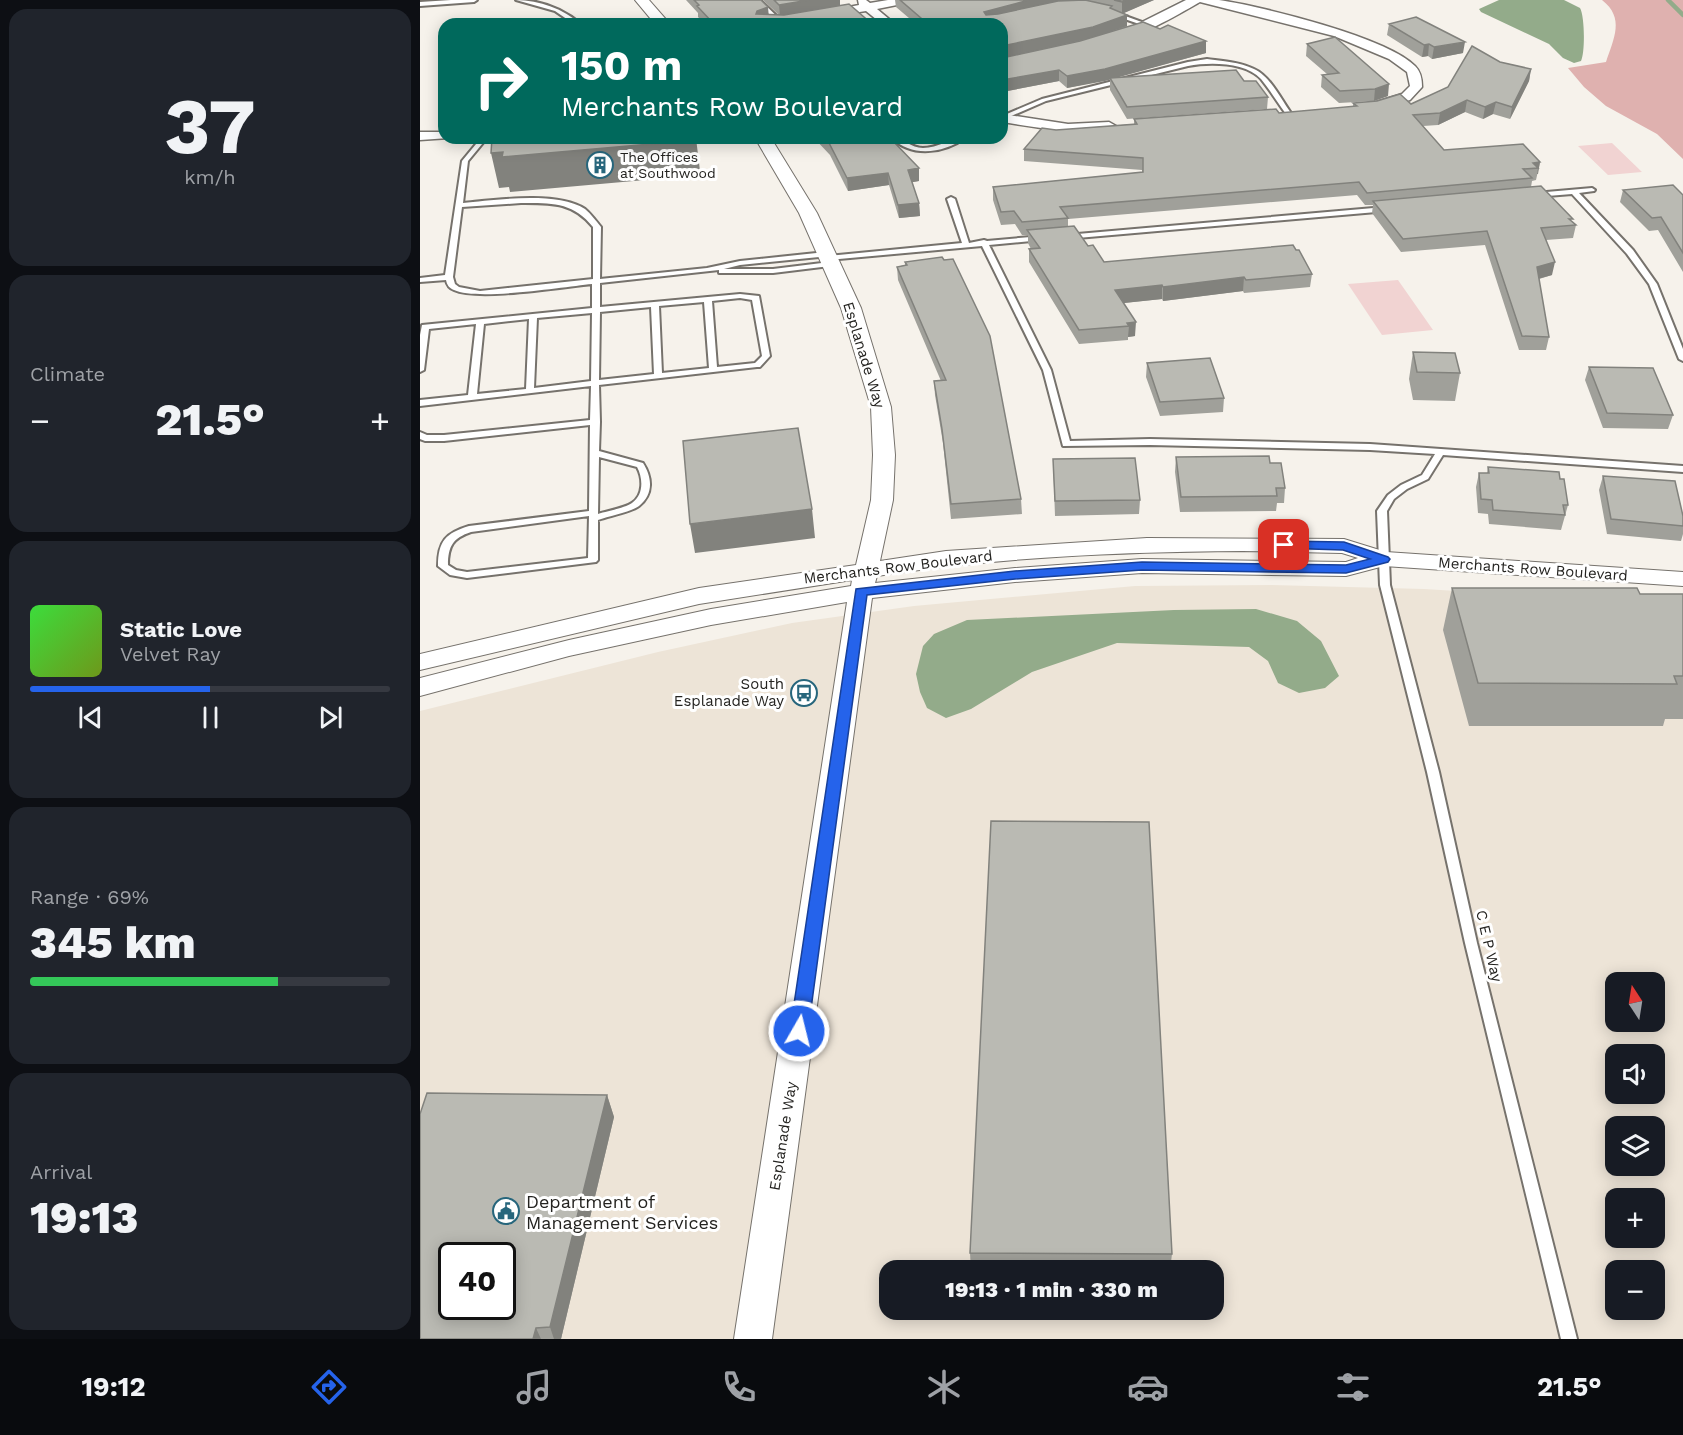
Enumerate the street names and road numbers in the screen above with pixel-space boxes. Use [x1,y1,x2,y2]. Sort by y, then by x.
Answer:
street label: Esplanade Way [839,300,889,411]
street label: Merchants Row Boulevard [803,546,993,588]
street label: Merchants Row Boulevard [1438,553,1628,585]
street label: C E P Way [1472,908,1506,984]
street label: Esplanade Way [765,1080,801,1192]

